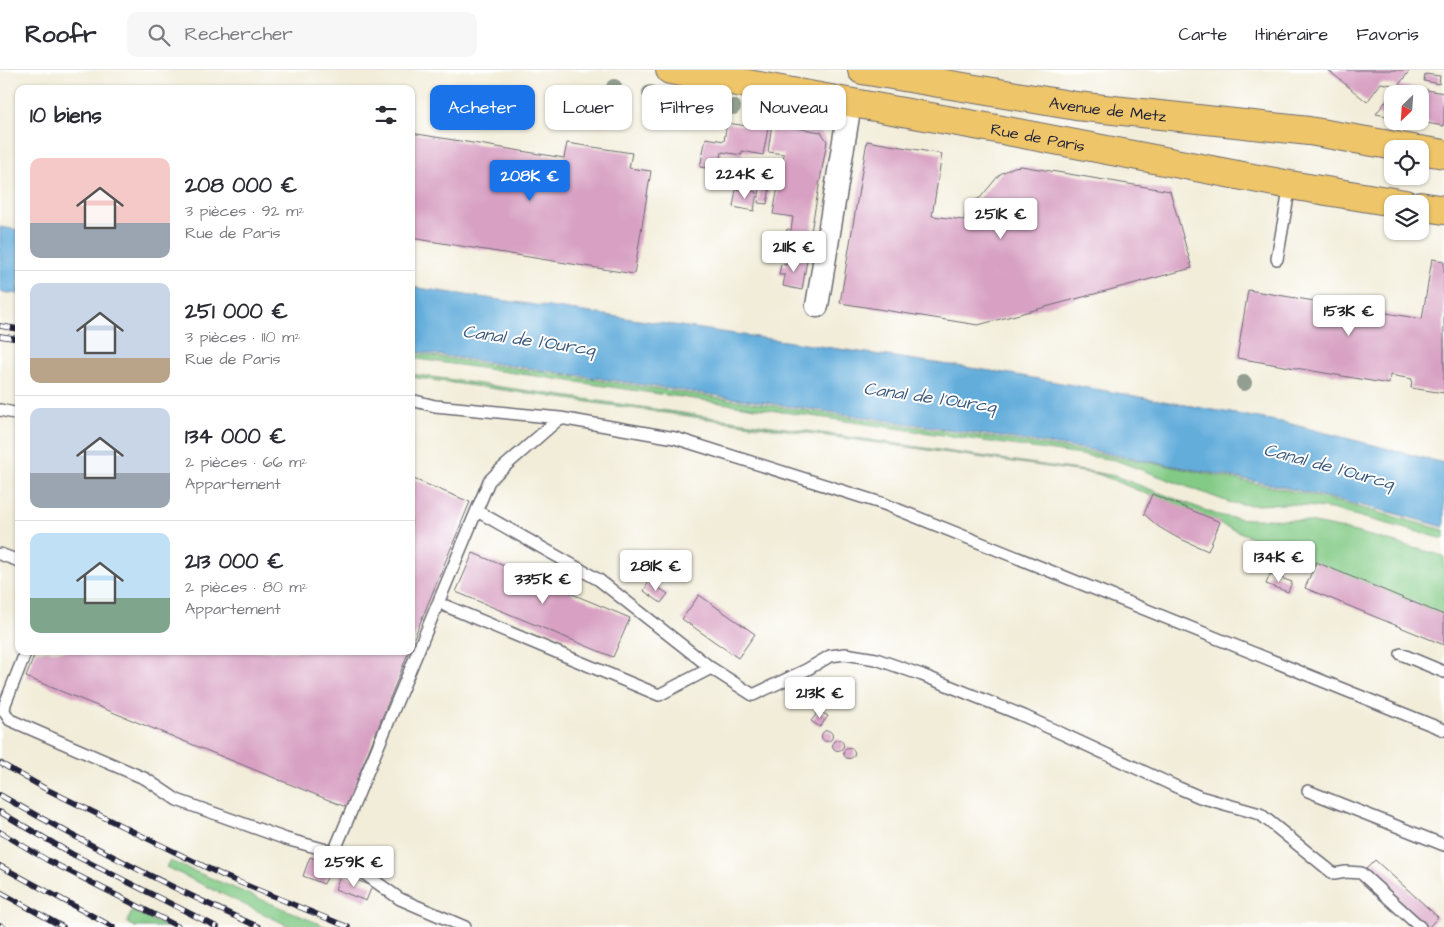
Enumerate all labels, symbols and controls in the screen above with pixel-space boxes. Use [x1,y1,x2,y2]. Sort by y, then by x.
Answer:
search box [127,12,477,57]
text: Roofr [25,18,97,52]
icon: search [145,21,173,49]
text: Rechercher [185,21,293,48]
text: Carte [1178,22,1227,47]
text: Itinéraire [1255,22,1328,47]
text: Favoris [1356,22,1419,47]
chip: Acheter [430,85,535,130]
chip: Louer [545,85,632,130]
chip: Filtres [642,85,732,130]
chip: Nouveau [742,85,846,130]
north arrow [1384,85,1429,130]
map controls [1384,85,1429,240]
street label: Avenue de Metz [1047,92,1168,128]
text: 10 biens [30,101,102,130]
icon: filters [372,101,400,129]
street label: Rue de Paris [989,118,1087,158]
button: locate [1384,140,1429,185]
pin: 224K € [704,158,786,200]
pin: 208K € [489,160,571,202]
text: 224K € [716,163,774,185]
text: 208K € [501,165,559,187]
text: 208 000 € [185,171,297,200]
icon: home [70,178,130,238]
button: layers [1384,195,1429,240]
pin: 251K € [960,198,1042,240]
text: 3 pièces · 92 m² [185,200,305,222]
text: 251K € [975,203,1027,225]
text: Rue de Paris [185,222,280,244]
pin: 211K € [753,230,835,273]
text: 211K € [773,236,815,258]
pin: 153K € [1308,294,1390,337]
text: 251 000 € [185,297,288,326]
text: 153K € [1324,300,1374,322]
icon: home [70,303,130,363]
water label: Canal de l'Ourcq [461,319,599,362]
text: 3 pièces · 110 m² [185,326,300,348]
text: Rue de Paris [185,348,280,370]
water label: Canal de l'Ourcq [862,376,1000,419]
text: 134 000 € [185,422,286,451]
icon: home [70,428,130,488]
water label: Canal de l'Ourcq [1261,437,1398,496]
text: 2 pièces · 66 m² [185,451,307,473]
text: Appartement [185,473,281,495]
pin: 134K € [1238,540,1320,583]
text: 134K € [1254,546,1304,568]
text: 213 000 € [185,547,284,576]
pin: 281K € [615,550,697,592]
icon: home [70,553,130,613]
text: 281K € [631,555,681,577]
pin: 335K € [502,562,584,605]
text: 335K € [515,568,571,590]
text: 2 pièces · 80 m² [185,576,308,598]
text: Appartement [185,598,281,620]
pin: 213K € [779,676,861,719]
text: 213K € [796,682,844,704]
pin: 259K € [313,846,395,888]
text: 259K € [325,851,383,873]

